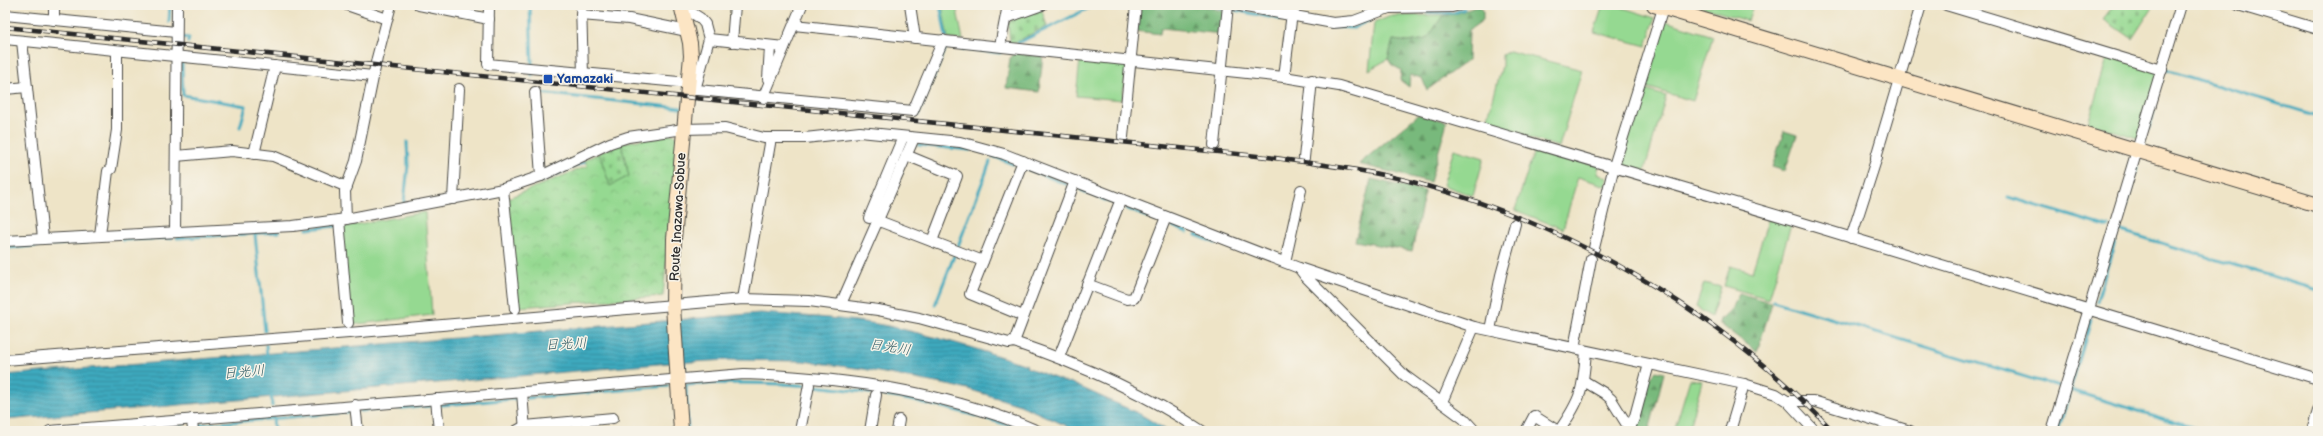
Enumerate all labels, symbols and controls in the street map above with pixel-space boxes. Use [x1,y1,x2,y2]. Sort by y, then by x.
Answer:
place label: Yamazaki [557,71,613,87]
marker: Yamazaki [542,73,554,85]
street label: Route Inazawa-Sobue [667,152,689,282]
water label: 日光川 [545,334,587,354]
water label: 日光川 [868,335,912,359]
water label: 日光川 [222,362,266,382]

